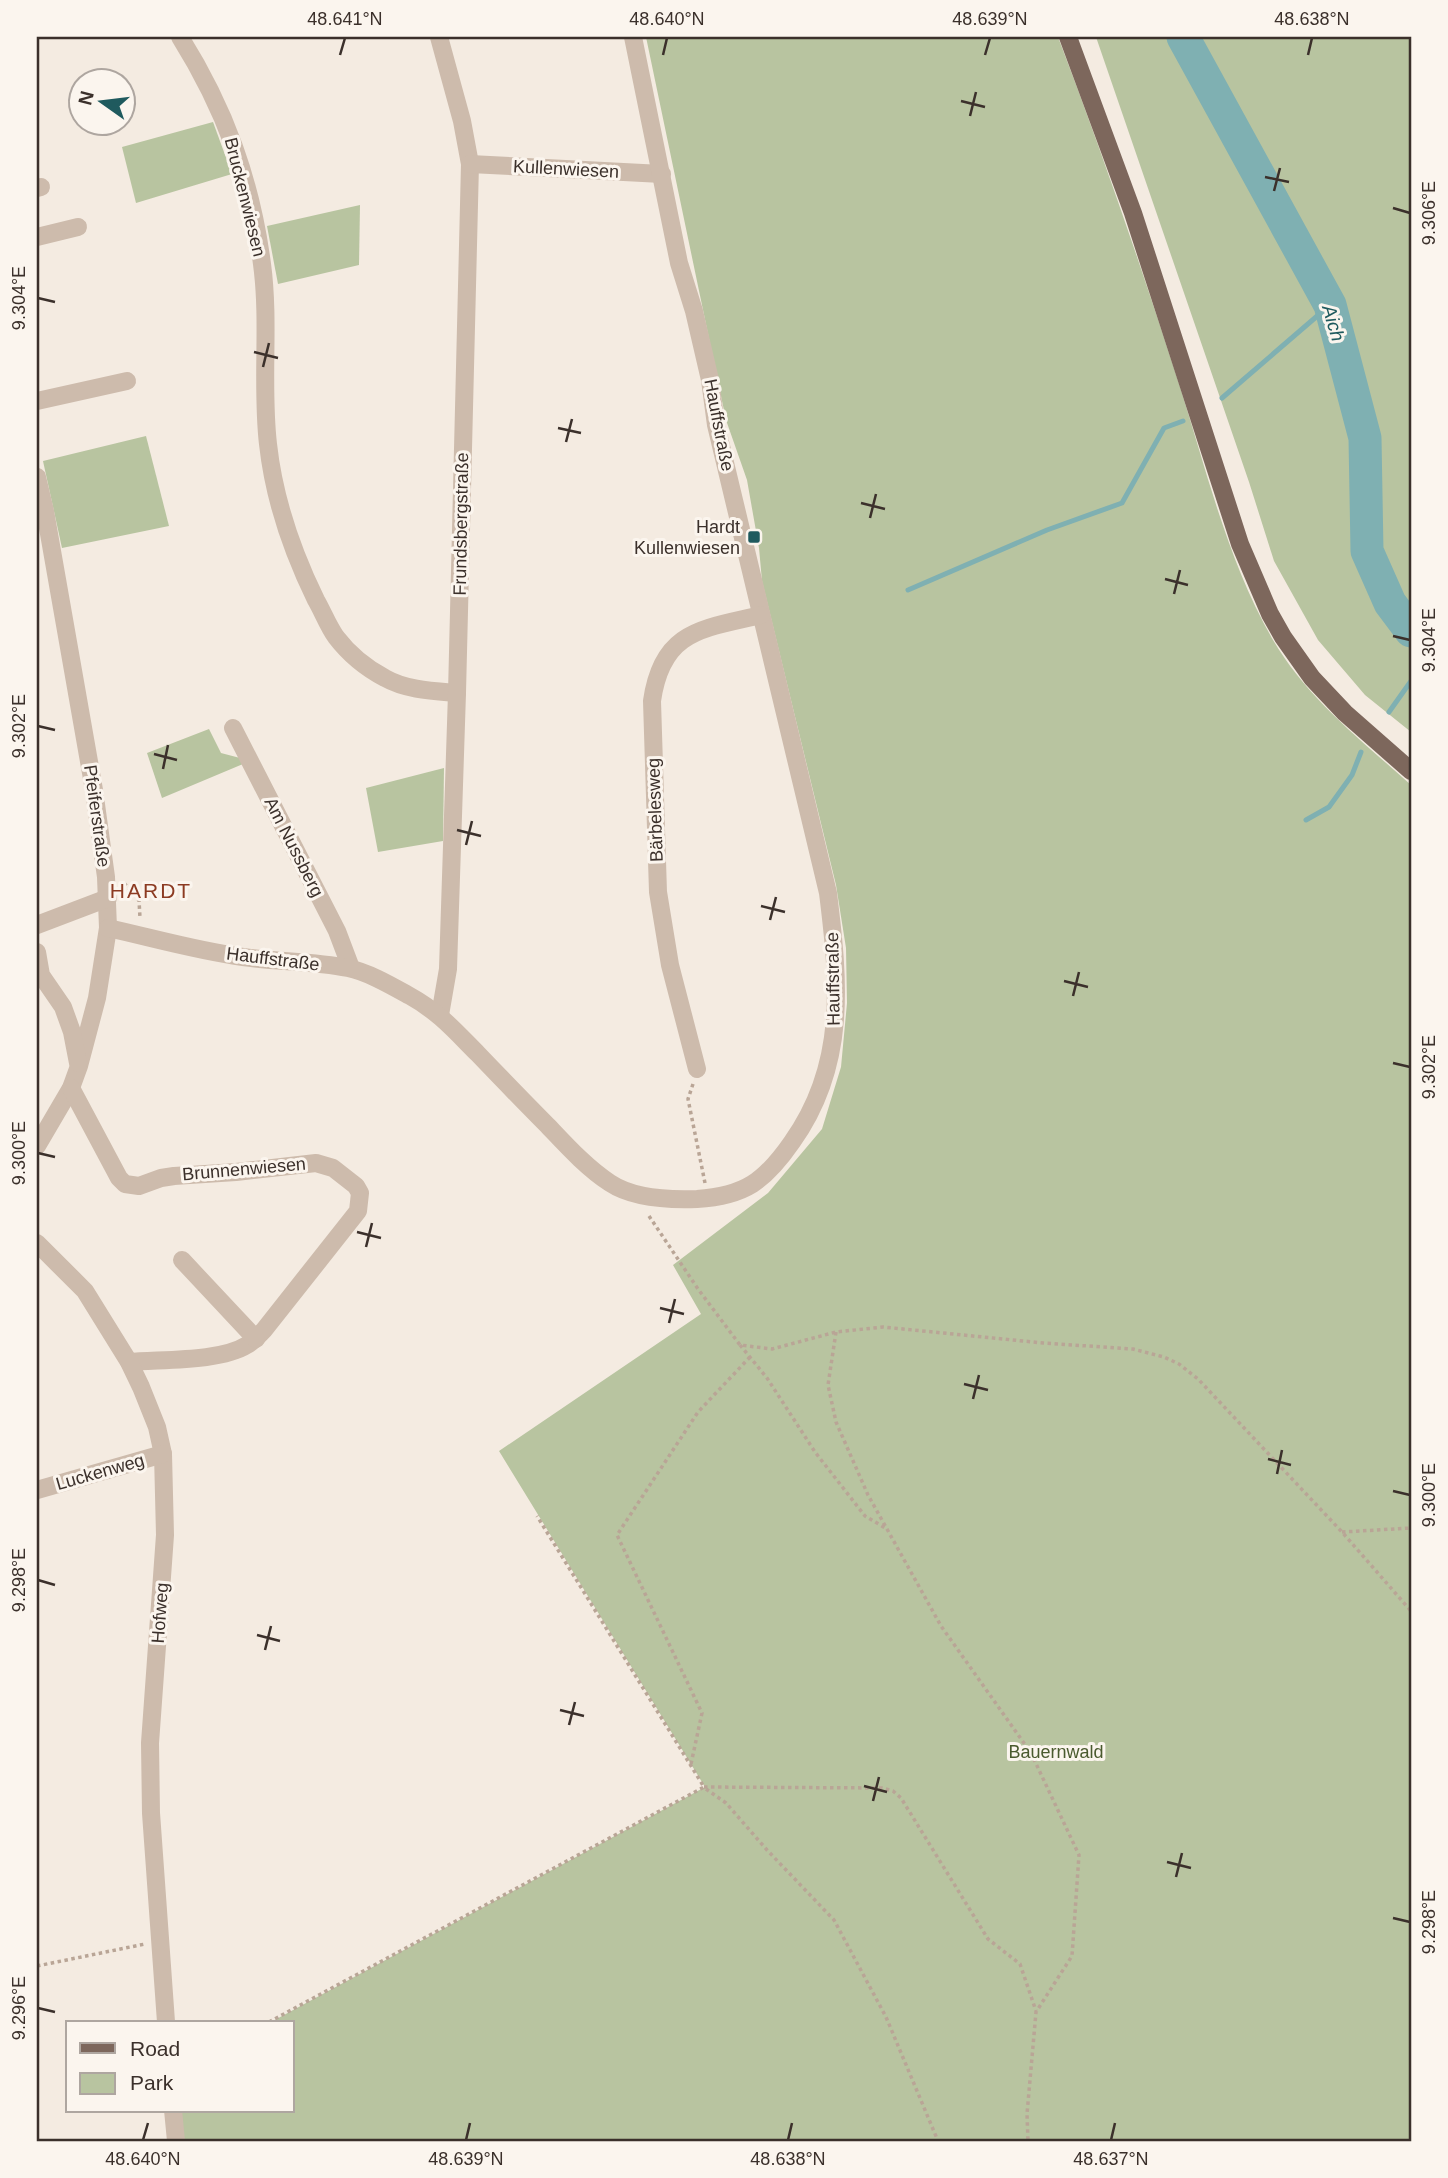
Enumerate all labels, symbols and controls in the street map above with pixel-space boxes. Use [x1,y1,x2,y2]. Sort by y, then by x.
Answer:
text: 48.641°N [307,9,383,29]
text: 48.640°N [629,9,705,29]
text: 48.639°N [952,9,1028,29]
text: 48.638°N [1274,9,1350,29]
north arrow [66,66,136,136]
text: N [74,89,98,107]
street label: Bruckenwiesen [221,135,269,259]
street label: Kullenwiesen [513,156,619,182]
text: 9.306°E [1419,181,1439,245]
text: 9.304°E [9,266,29,330]
water label: Aich [1318,301,1349,344]
street label: Hauffstraße [700,377,738,473]
street label: Frundsbergstraße [450,452,472,596]
place label: Hardt Kullenwiesen [634,517,740,558]
marker: Hardt Kullenwiesen [746,529,762,545]
text: 9.304°E [1419,608,1439,672]
text: 9.302°E [9,694,29,758]
street label: Bärbelesweg [643,758,667,862]
street label: Pfeiferstraße [80,764,114,868]
street label: Am Nussberg [260,794,328,900]
district label: HARDT [110,879,192,902]
street label: Hauffstraße [822,932,844,1026]
street label: Hauffstraße [225,943,321,975]
text: 9.302°E [1419,1035,1439,1099]
text: 9.300°E [9,1121,29,1185]
street label: Brunnenwiesen [181,1154,307,1184]
street label: Luckenweg [53,1450,147,1494]
text: 9.300°E [1419,1463,1439,1527]
text: 9.298°E [9,1548,29,1612]
street label: Hofweg [148,1582,172,1644]
park label: Bauernwald [1008,1742,1104,1762]
text: 9.298°E [1419,1890,1439,1954]
text: 9.296°E [9,1976,29,2040]
legend [66,2021,294,2112]
text: Road [130,2037,180,2060]
text: Park [130,2071,174,2094]
text: 48.640°N [105,2149,181,2169]
text: 48.639°N [428,2149,504,2169]
text: 48.638°N [750,2149,826,2169]
text: 48.637°N [1073,2149,1149,2169]

